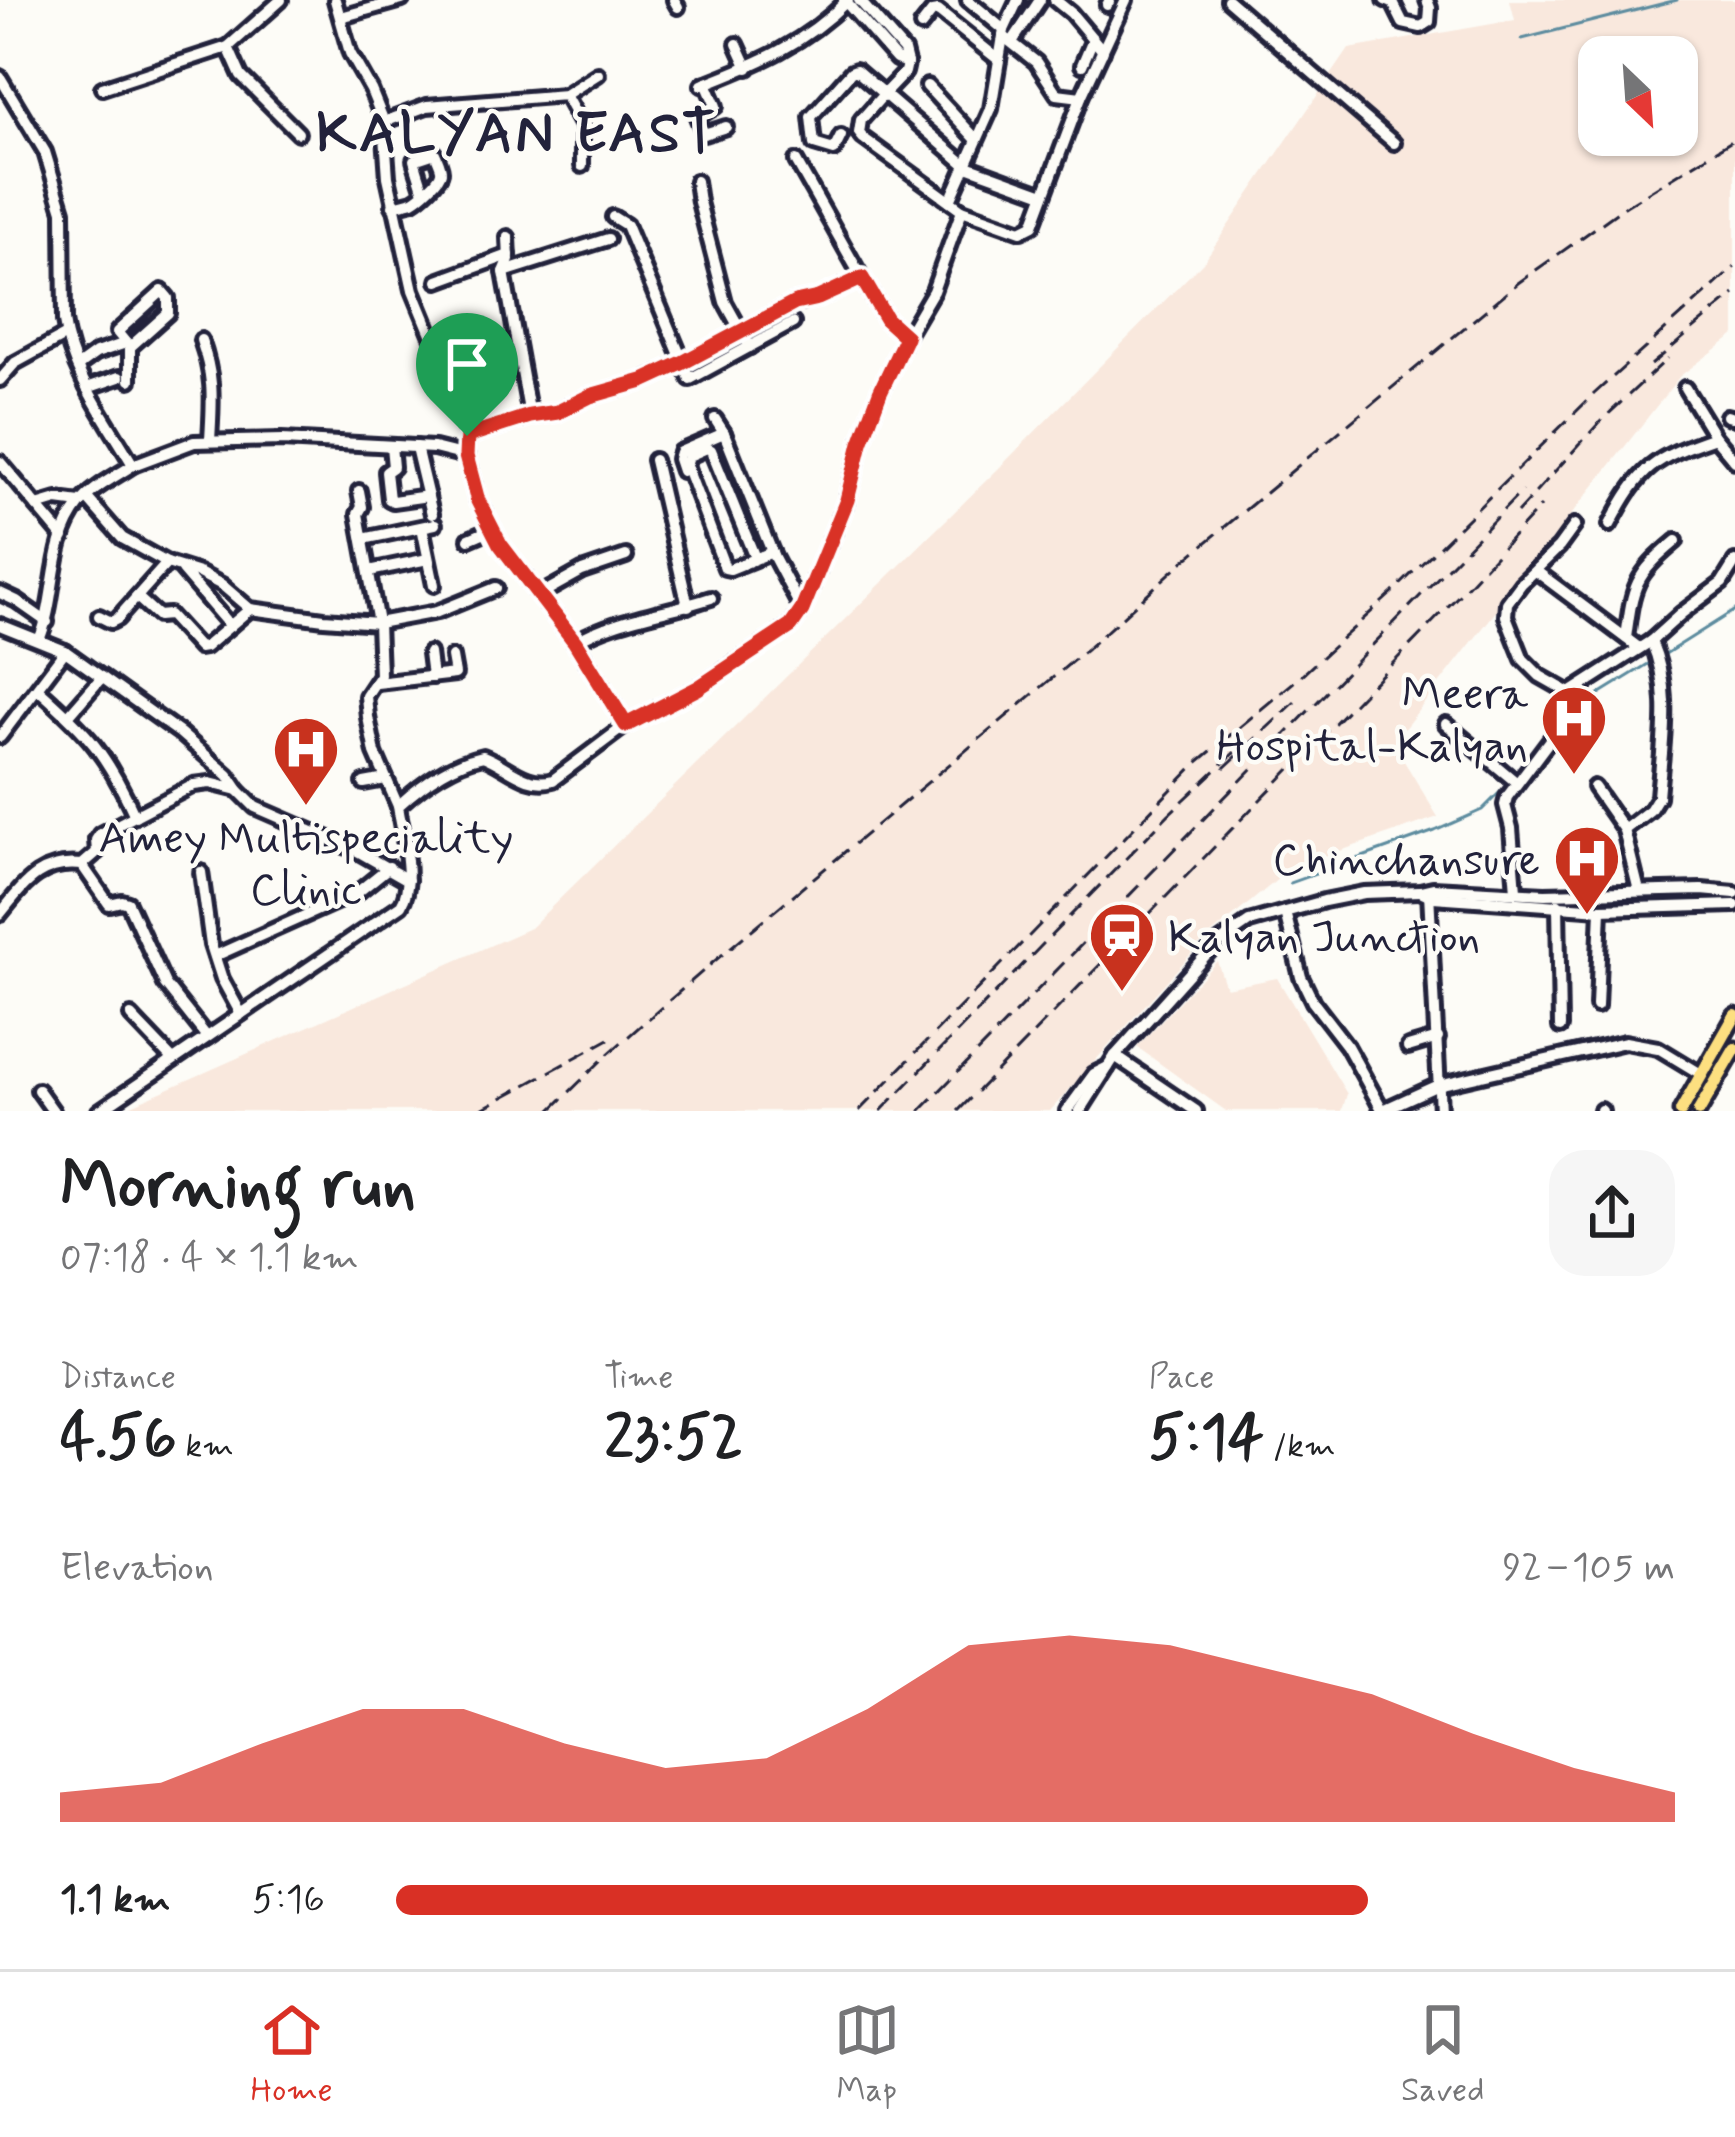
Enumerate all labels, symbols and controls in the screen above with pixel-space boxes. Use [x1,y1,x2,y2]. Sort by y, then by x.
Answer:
north arrow [1578,36,1698,156]
map controls [1578,36,1698,156]
district label: KALYAN EAST [316,98,718,173]
pin [416,313,518,436]
icon: arrive [434,331,500,397]
place label: Meera Hospital-Kalyan [1216,666,1529,777]
hospital icon: Meera Hospital-Kalyan [1539,683,1609,777]
hospital icon: Amey Multispeciality Clinic [271,714,341,808]
place label: Amey Multispeciality Clinic [99,810,513,921]
hospital icon: Chinchansure [1552,823,1622,917]
place label: Chinchansure [1273,832,1540,891]
station icon: Kalyan Junction [1087,900,1157,994]
place label: Kalyan Junction [1168,909,1480,968]
text: Morning run [60,1145,416,1231]
button: share [1549,1150,1675,1276]
text: 07:18 · 4 × 1.1 km [60,1233,359,1284]
text: Distance [60,1356,176,1400]
text: Time [604,1356,673,1400]
text: Pace [1149,1356,1214,1400]
text: 4.56 [60,1400,177,1479]
text: 23:52 [604,1400,743,1479]
text: 5:14 [1149,1400,1264,1479]
text: km [177,1425,234,1469]
text: /km [1264,1425,1335,1469]
text: Elevation [60,1543,214,1594]
text: 92–105 m [1502,1543,1675,1594]
text: 1.1 km [60,1875,170,1926]
text: 5:16 [252,1875,325,1926]
tab: Home [251,1997,333,2113]
tab: Map [834,1997,900,2113]
tab: Saved [1401,1997,1484,2113]

